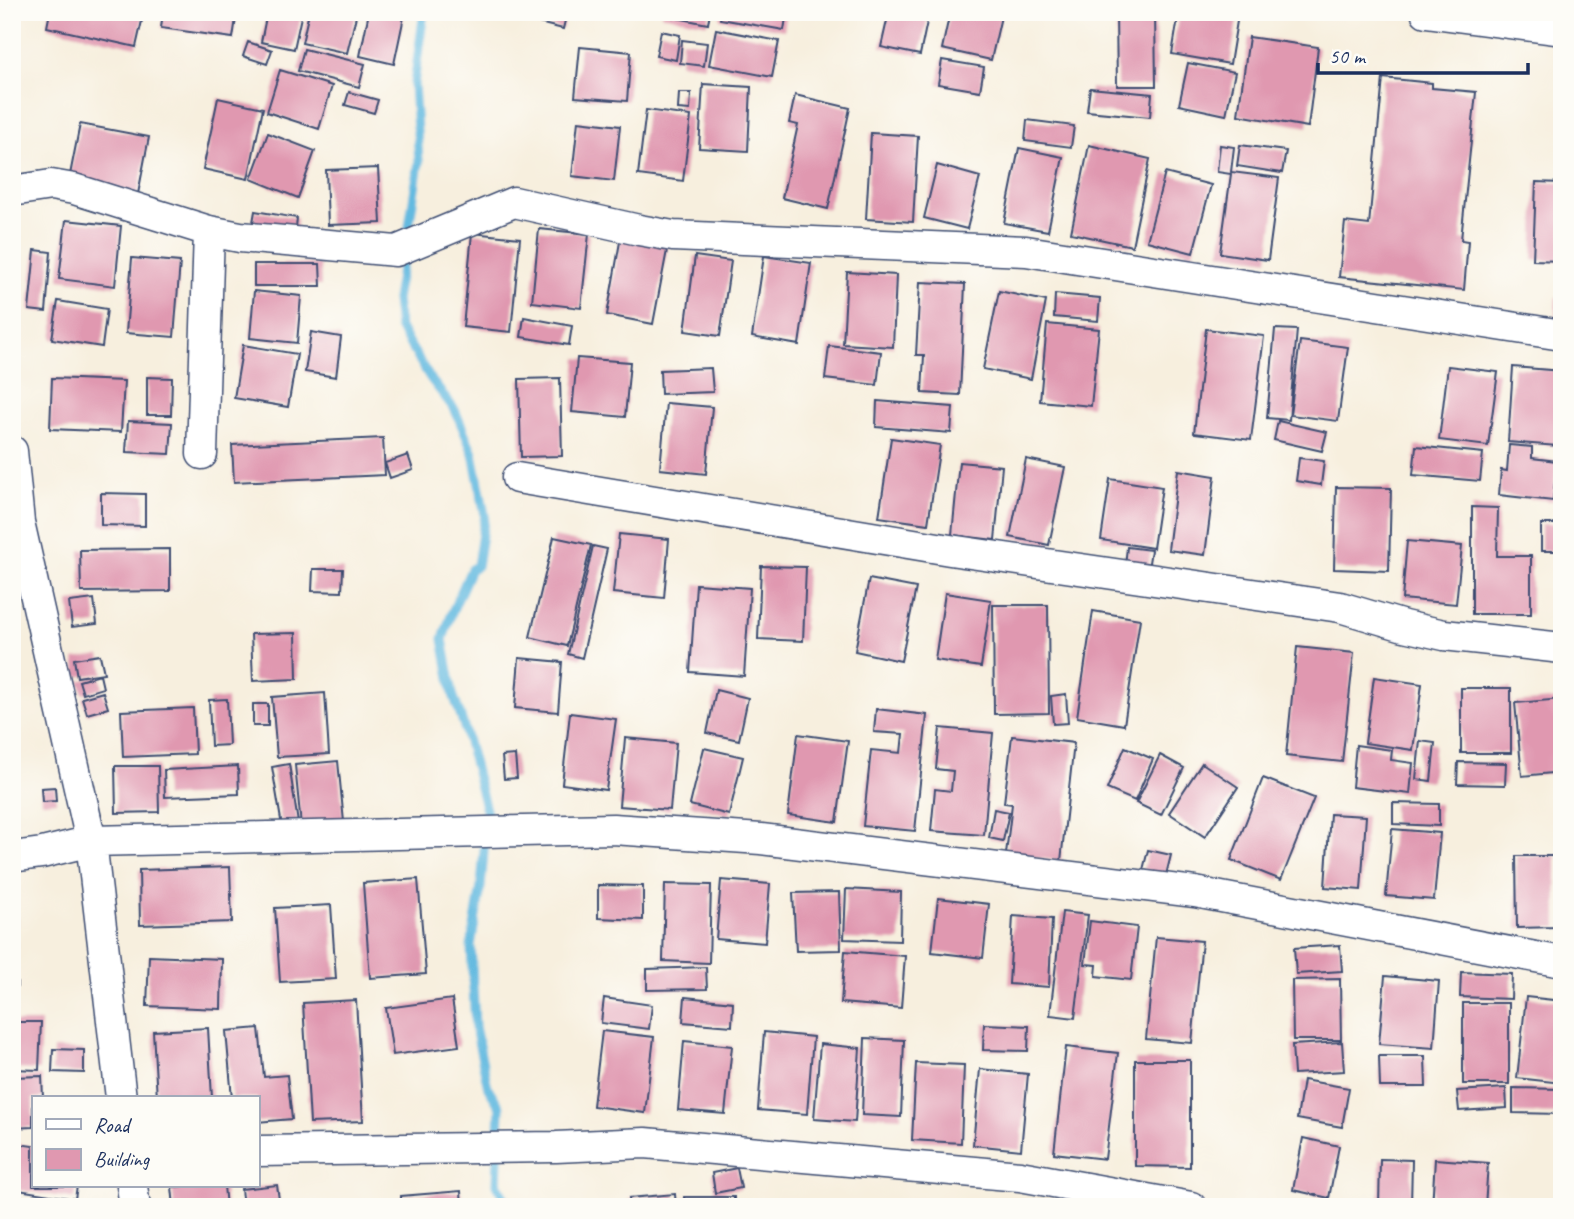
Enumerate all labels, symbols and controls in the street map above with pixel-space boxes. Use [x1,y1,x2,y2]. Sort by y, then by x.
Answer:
scale bar [1318,32,1528,76]
text: 50 m [1329,43,1367,69]
legend [32,1096,259,1188]
text: Road [94,1112,133,1138]
text: Building [94,1146,151,1172]

